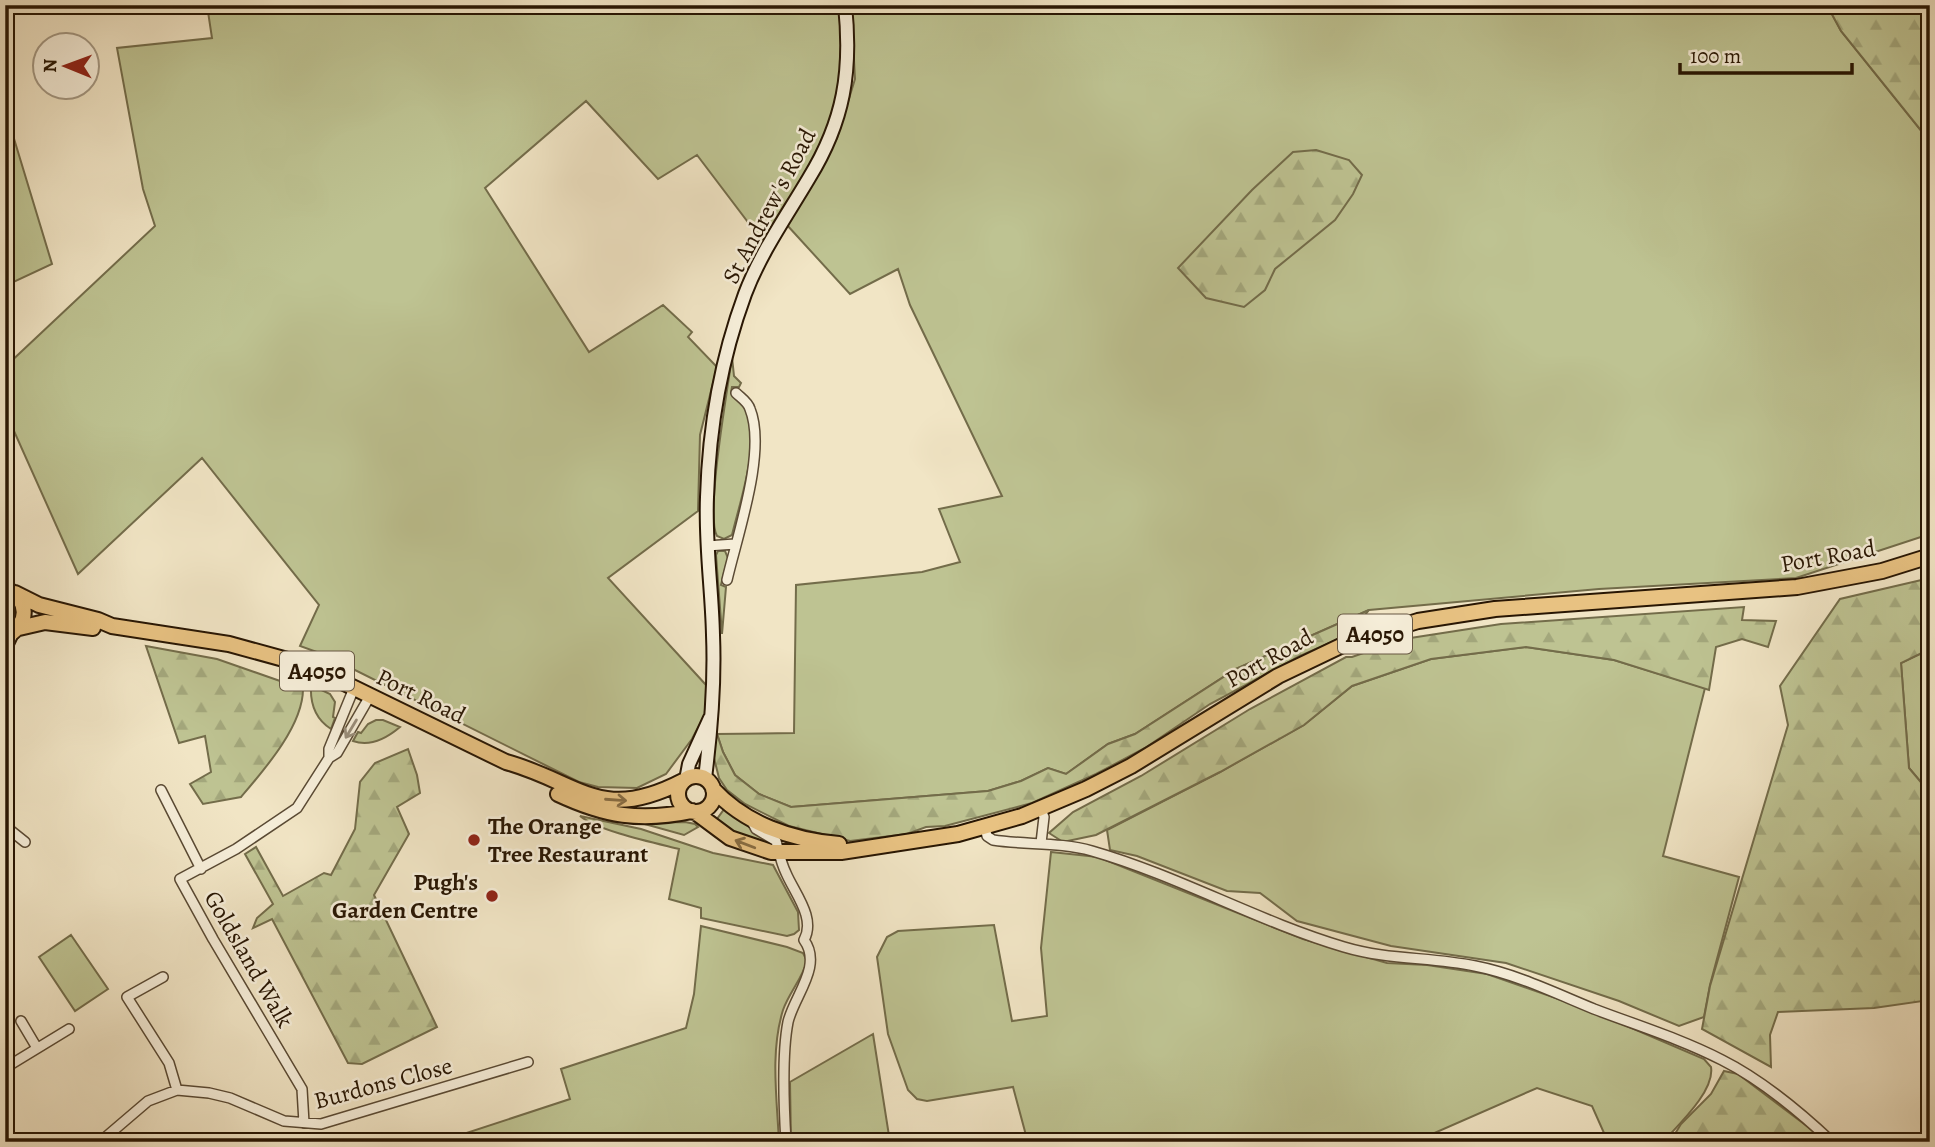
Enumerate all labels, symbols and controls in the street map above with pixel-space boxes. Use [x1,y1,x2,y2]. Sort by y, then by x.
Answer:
north arrow [32,32,102,102]
scale bar [1680,32,1851,76]
text: 100 m [1690,42,1741,70]
text: N [37,58,63,73]
street label: St Andrew's Road [715,123,823,289]
street label: Port Road [1778,532,1878,580]
road number: A4050 [1338,614,1412,654]
street label: Port Road [1219,621,1319,695]
road number: A4050 [280,652,354,691]
street label: Port Road [371,661,471,731]
one-way arrow [344,718,358,738]
one-way arrow [604,793,627,806]
place label: The Orange Tree Restaurant [488,810,648,870]
marker: The Orange Tree Restaurant [466,832,482,848]
one-way arrow [735,837,757,849]
place label: Pugh's Garden Centre [332,866,478,926]
street label: Goldsland Walk [197,885,301,1033]
marker: Pugh's Garden Centre [484,888,500,904]
street label: Burdons Close [310,1049,456,1117]

